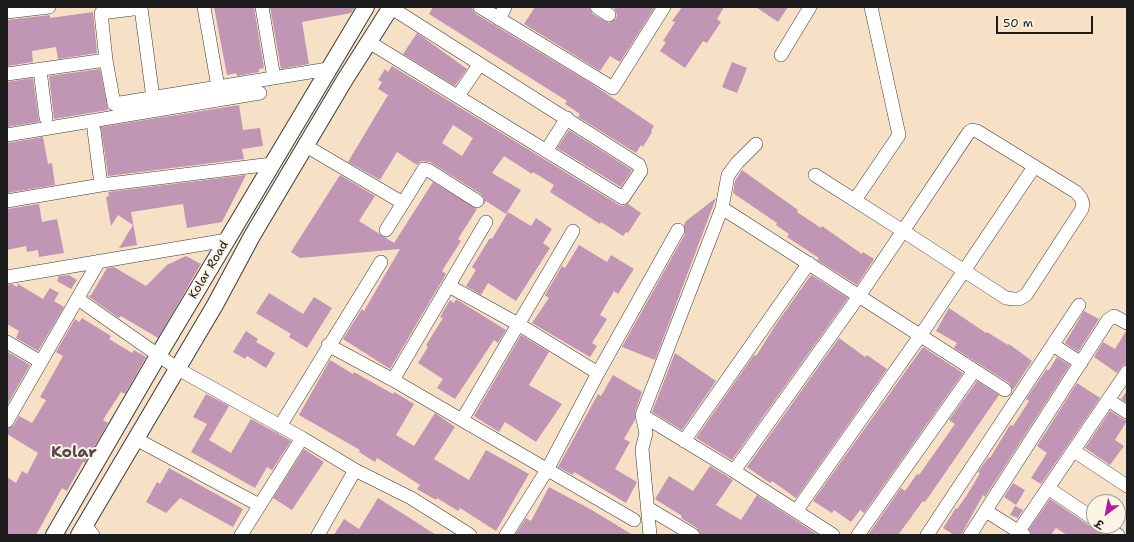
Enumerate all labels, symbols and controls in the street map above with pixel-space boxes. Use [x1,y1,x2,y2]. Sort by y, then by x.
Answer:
scale bar [998,8,1095,34]
text: 50 m [1003,15,1033,31]
street label: Kolar Road [186,238,232,302]
district label: Kolar [51,443,97,463]
north arrow [1086,494,1126,534]
text: उ [1093,515,1107,532]

